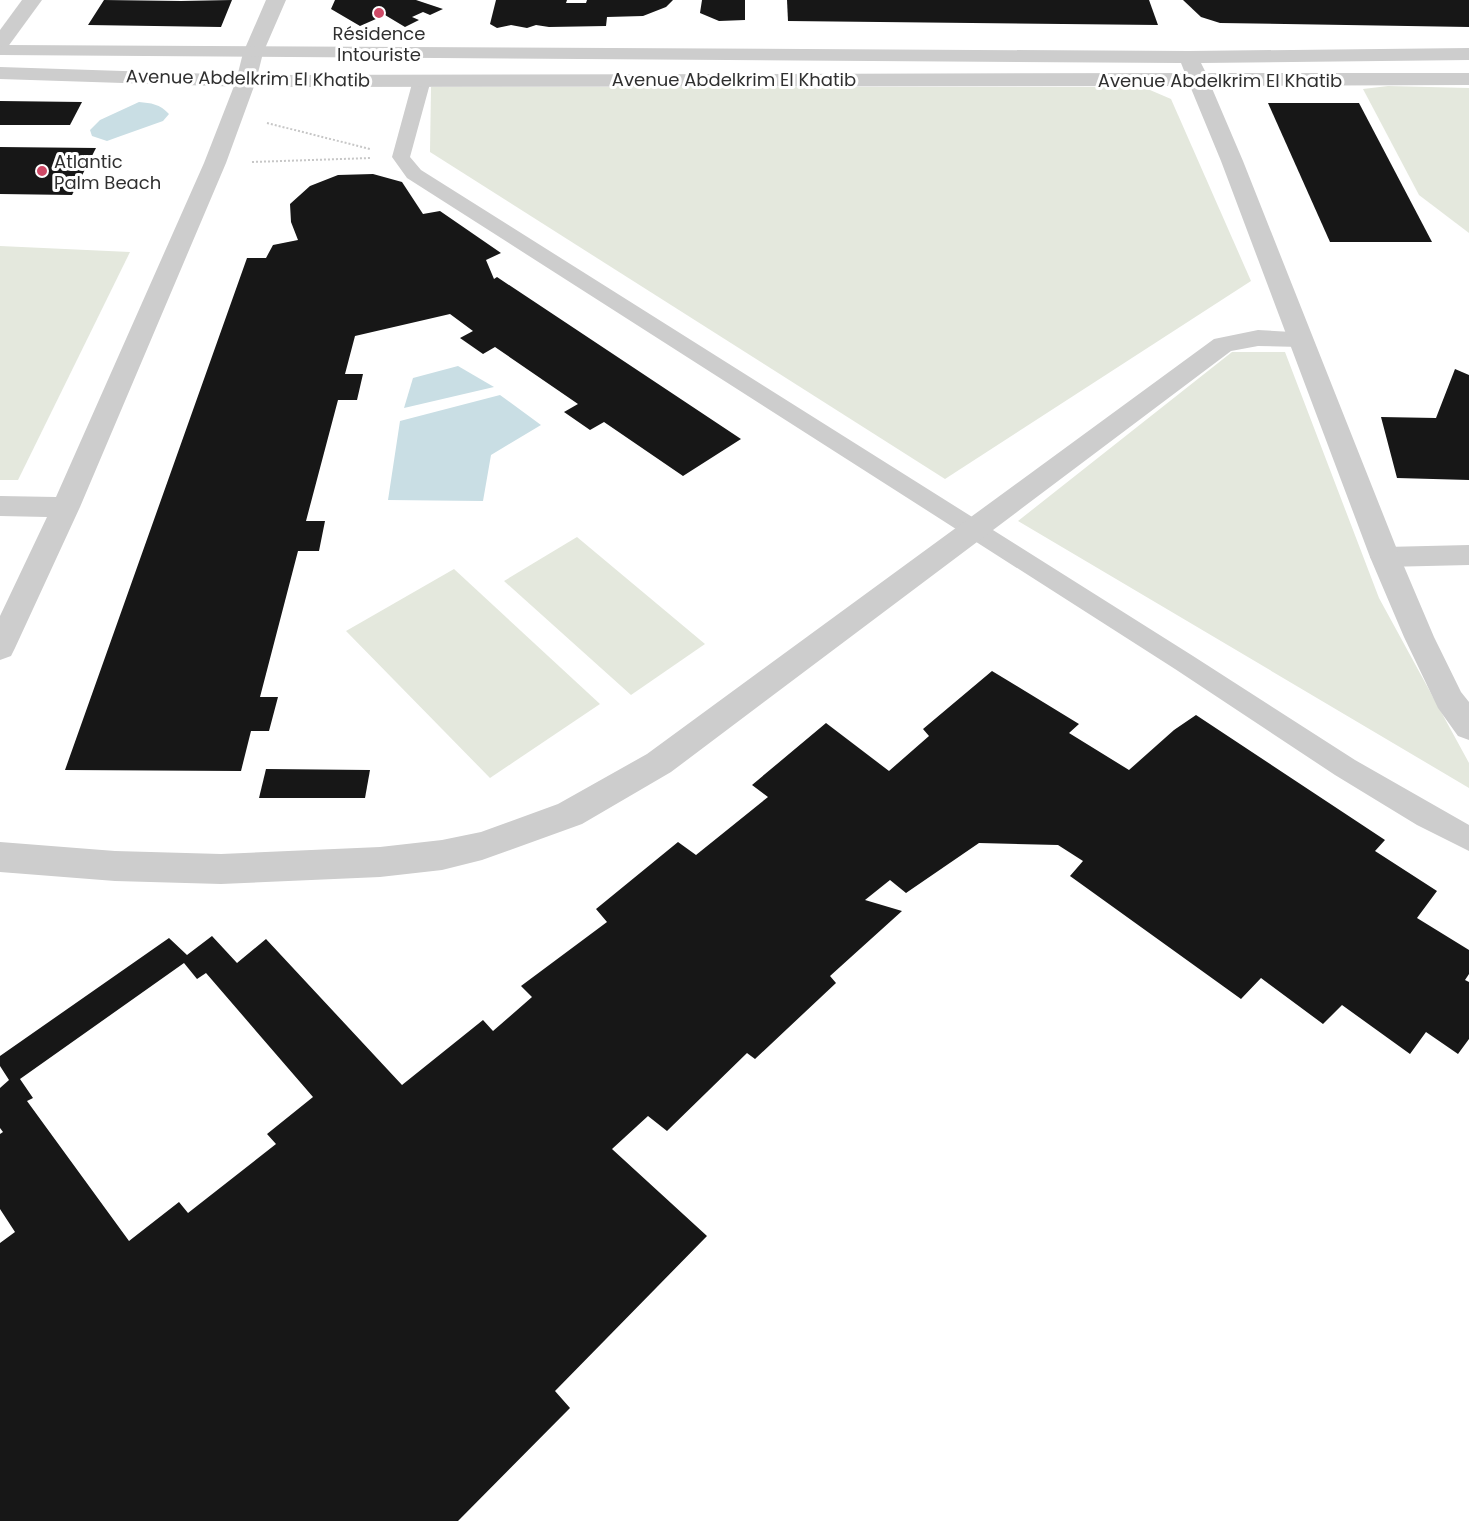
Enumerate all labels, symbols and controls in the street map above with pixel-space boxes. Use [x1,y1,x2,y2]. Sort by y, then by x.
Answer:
marker: Résidence Intouriste [372,6,386,20]
place label: Résidence Intouriste [333,21,425,67]
street label: Avenue Abdelkrim El Khatib [126,63,370,93]
street label: Avenue Abdelkrim El Khatib [612,67,856,92]
street label: Avenue Abdelkrim El Khatib [1098,68,1342,93]
place label: Atlantic Palm Beach [54,149,161,195]
marker: Atlantic Palm Beach [35,164,49,178]

